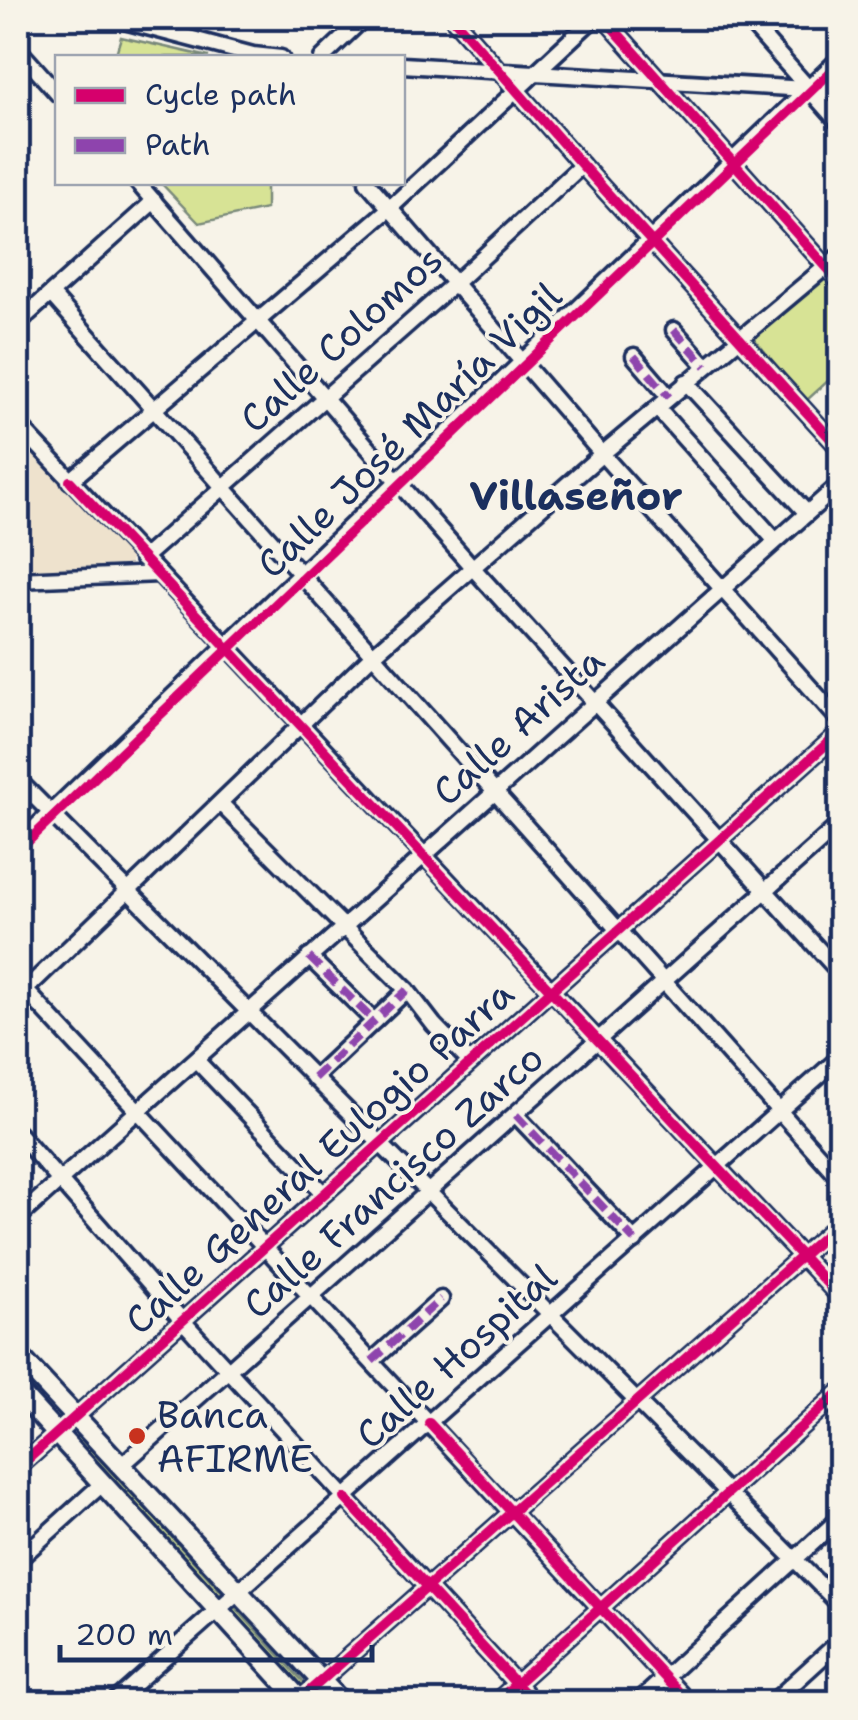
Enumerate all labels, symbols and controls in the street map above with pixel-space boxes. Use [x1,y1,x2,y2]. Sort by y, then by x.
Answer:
legend [55,55,405,185]
text: Cycle path [145,74,297,115]
text: Path [145,124,211,165]
street label: Calle Colomos [229,234,453,444]
street label: Calle José María Vigil [246,271,573,589]
district label: Villaseñor [469,469,683,523]
street label: Calle Arista [421,635,615,817]
street label: Calle General Eulogio Parra [114,968,525,1346]
street label: Calle Francisco Zarco [232,1032,554,1330]
street label: Calle Hospital [345,1252,568,1460]
place label: Banca AFIRME [157,1389,313,1484]
marker: Banca AFIRME [126,1425,148,1447]
scale bar [60,1600,372,1662]
text: 200 m [75,1614,173,1655]

